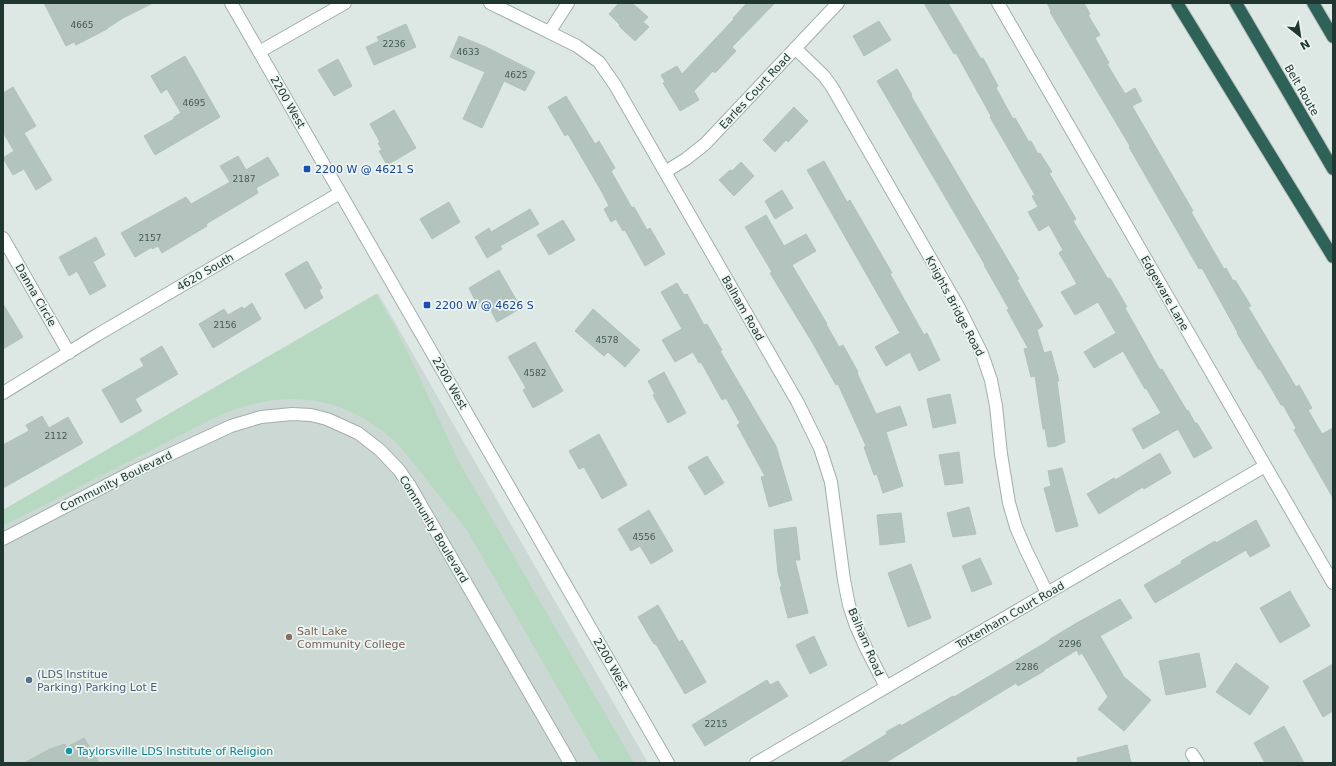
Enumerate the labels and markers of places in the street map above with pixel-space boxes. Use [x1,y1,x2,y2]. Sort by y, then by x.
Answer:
place label: 2200 W @ 4621 S [315,163,414,176]
marker: 2200 W @ 4621 S [302,164,312,174]
place label: 2200 W @ 4626 S [435,299,534,312]
marker: 2200 W @ 4626 S [422,300,432,310]
place label: Salt Lake Community College [297,625,405,651]
marker: Salt Lake Community College [284,632,294,642]
place label: (LDS Institue Parking) Parking Lot E [37,668,157,694]
marker: (LDS Institue Parking) Parking Lot E [24,675,34,685]
place label: Taylorsville LDS Institute of Religion [76,745,273,758]
marker: Taylorsville LDS Institute of Religion [64,746,74,756]

